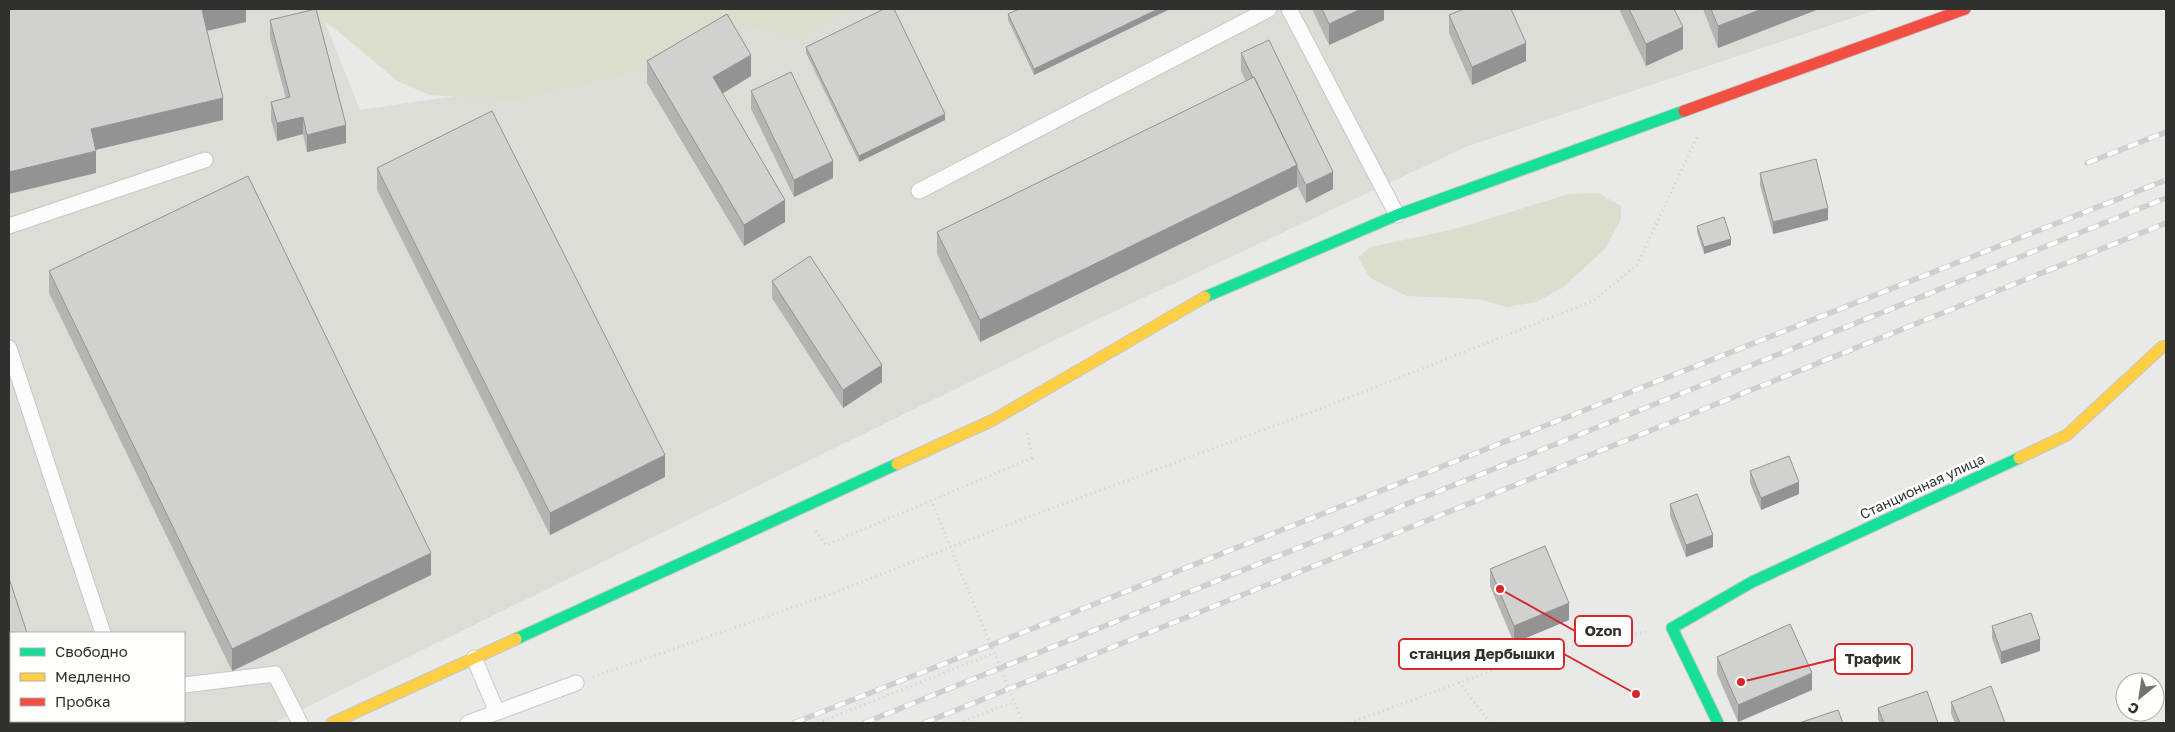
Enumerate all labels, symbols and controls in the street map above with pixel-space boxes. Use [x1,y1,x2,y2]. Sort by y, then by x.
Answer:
street label: Станционная улица [1857,450,1987,522]
callout: Ozon [1575,616,1632,646]
text: Ozon [1584,621,1622,639]
legend [10,632,185,722]
callout: станция Дербышки [1399,639,1564,669]
text: Свободно [55,642,128,660]
text: станция Дербышки [1409,644,1555,662]
callout: Трафик [1835,644,1912,674]
text: Трафик [1845,649,1902,667]
text: Медленно [55,667,131,685]
north arrow [2115,672,2165,722]
text: Пробка [55,692,110,710]
text: С [2125,699,2142,719]

